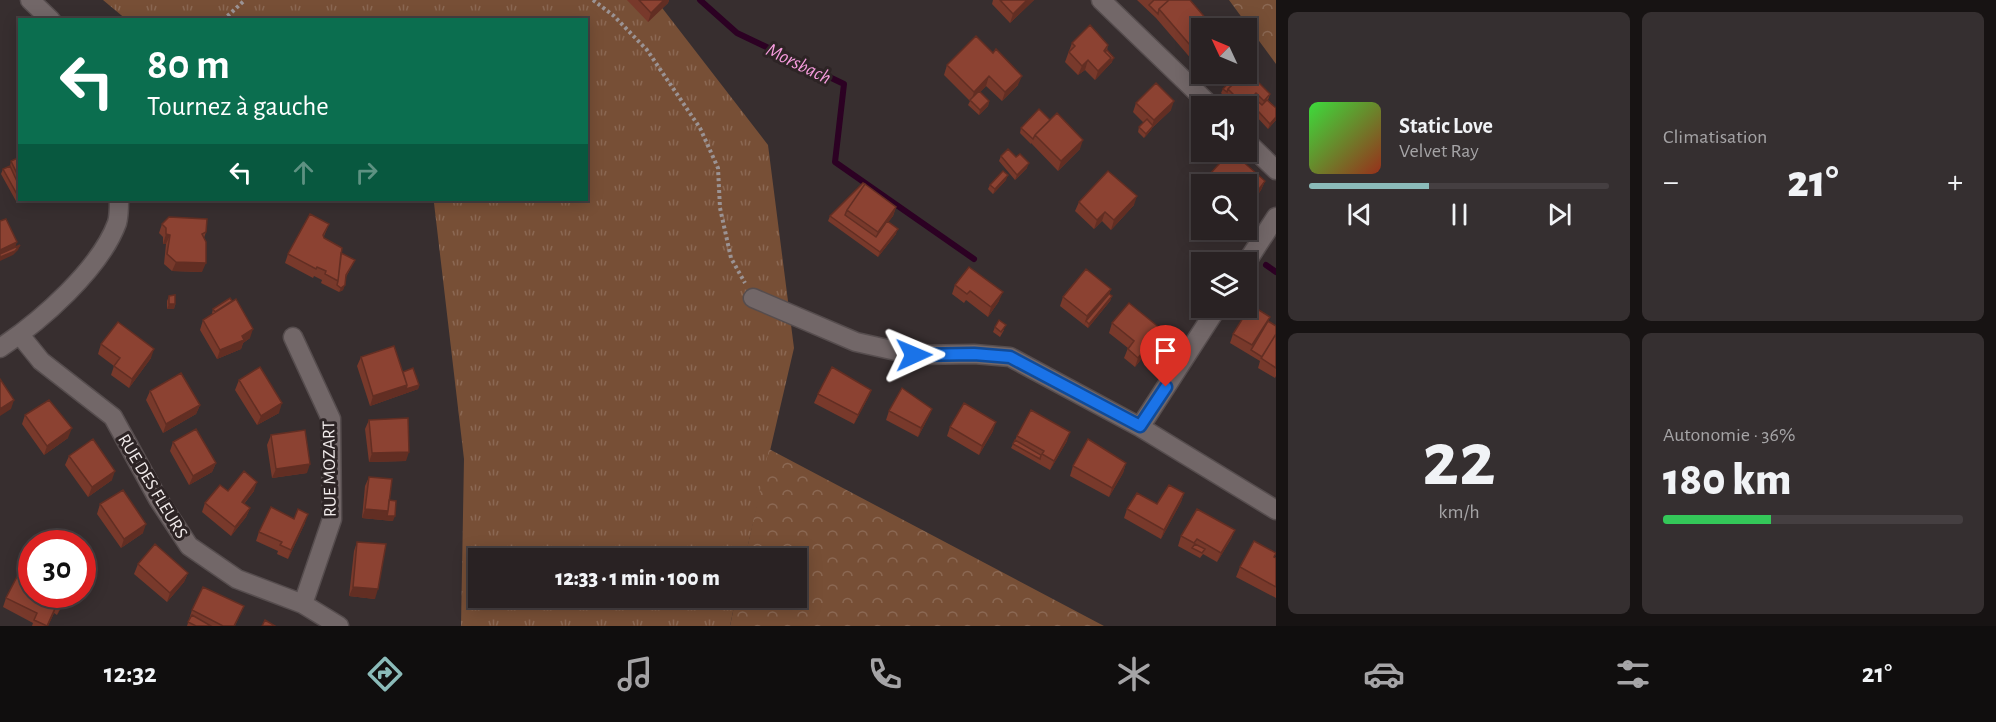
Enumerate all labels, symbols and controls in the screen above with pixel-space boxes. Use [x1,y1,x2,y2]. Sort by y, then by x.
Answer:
north arrow [1191,18,1257,84]
map controls [1191,18,1257,318]
water label: Morsbach [763,40,834,88]
icon: left [48,42,126,120]
text: 80 m [147,44,230,86]
text: Tournez à gauche [147,93,329,120]
button: sound [1191,96,1257,162]
text: Static Love [1399,115,1493,137]
text: Climatisation [1663,127,1767,147]
text: Velvet Ray [1399,141,1479,161]
icon: left [224,156,257,189]
icon: ahead [287,156,320,189]
icon: right [350,156,383,189]
text: 21° [1787,160,1839,205]
text: − [1663,166,1679,199]
text: + [1947,166,1963,199]
button: search [1191,174,1257,240]
icon: previous [1343,198,1376,231]
icon: pause [1443,198,1476,231]
icon: next [1543,198,1576,231]
button: layers [1191,252,1257,318]
position arrow [882,323,946,387]
pin [1140,325,1191,387]
icon: arrive [1149,334,1182,367]
street label: RUE MOZART [320,421,340,517]
text: 22 [1422,422,1496,500]
text: Autonomie · 36% [1663,425,1795,445]
street label: RUE DES FLEURS [114,431,190,542]
text: 180 km [1663,458,1792,503]
text: km/h [1438,502,1480,522]
speed limit sign: 30 [18,530,96,608]
text: 12:33 · 1 min · 100 m [555,567,720,589]
icon: directions [364,653,406,695]
icon: music [614,653,656,695]
icon: phone [864,653,906,695]
icon: climate [1113,653,1155,695]
icon: car [1363,653,1405,695]
icon: filters [1612,653,1654,695]
text: 12:32 [104,660,157,687]
text: 21° [1862,660,1892,687]

